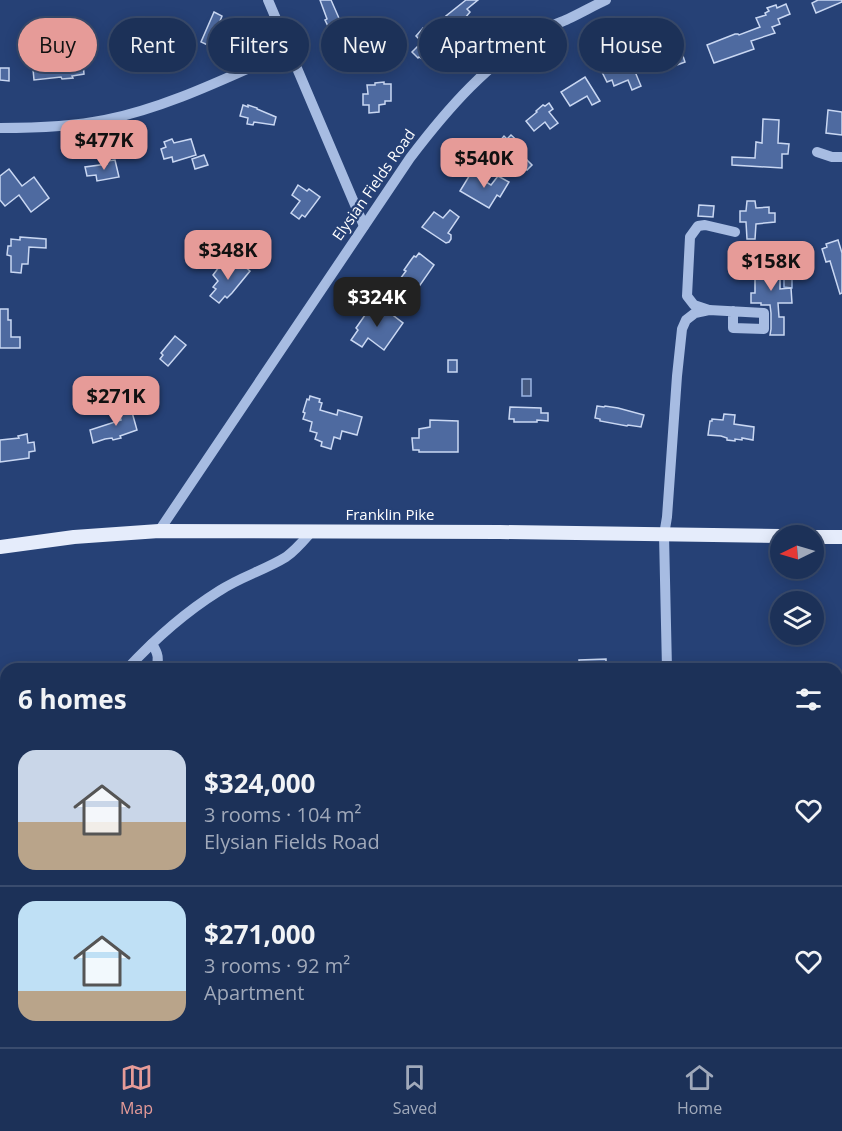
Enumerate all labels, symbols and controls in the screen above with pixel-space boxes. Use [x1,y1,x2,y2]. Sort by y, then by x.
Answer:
chip: Buy [18,18,97,72]
chip: Rent [109,18,196,72]
chip: Filters [208,18,309,72]
chip: New [321,18,407,72]
chip: Apartment [419,18,567,72]
chip: House [579,18,684,72]
pin: $477K [62,120,146,171]
street label: Elysian Fields Road [327,125,419,244]
text: $477K [74,126,134,153]
pin: $540K [442,138,526,189]
text: $540K [454,144,514,171]
pin: $348K [186,230,270,281]
text: $348K [198,236,258,263]
pin: $158K [729,241,813,292]
text: $158K [741,247,801,274]
pin: $324K [335,277,419,328]
text: $324K [347,283,407,310]
pin: $271K [74,376,158,427]
text: $271K [86,382,146,409]
street label: Franklin Pike [345,504,435,524]
north arrow [770,525,824,579]
map controls [770,525,824,645]
button: layers [770,591,824,645]
text: 6 homes [18,681,127,717]
icon: filters [792,683,825,716]
text: $324,000 [204,765,315,801]
icon: home [66,774,138,846]
icon: heart [792,794,825,827]
text: 3 rooms · 104 m² [204,801,362,828]
text: Elysian Fields Road [204,828,380,855]
text: $271,000 [204,916,315,952]
icon: home [66,925,138,997]
icon: heart [792,945,825,978]
text: 3 rooms · 92 m² [204,952,350,979]
text: Apartment [204,979,304,1006]
tab: Map [120,1061,153,1119]
tab: Saved [393,1061,437,1119]
tab: Home [677,1061,722,1119]

